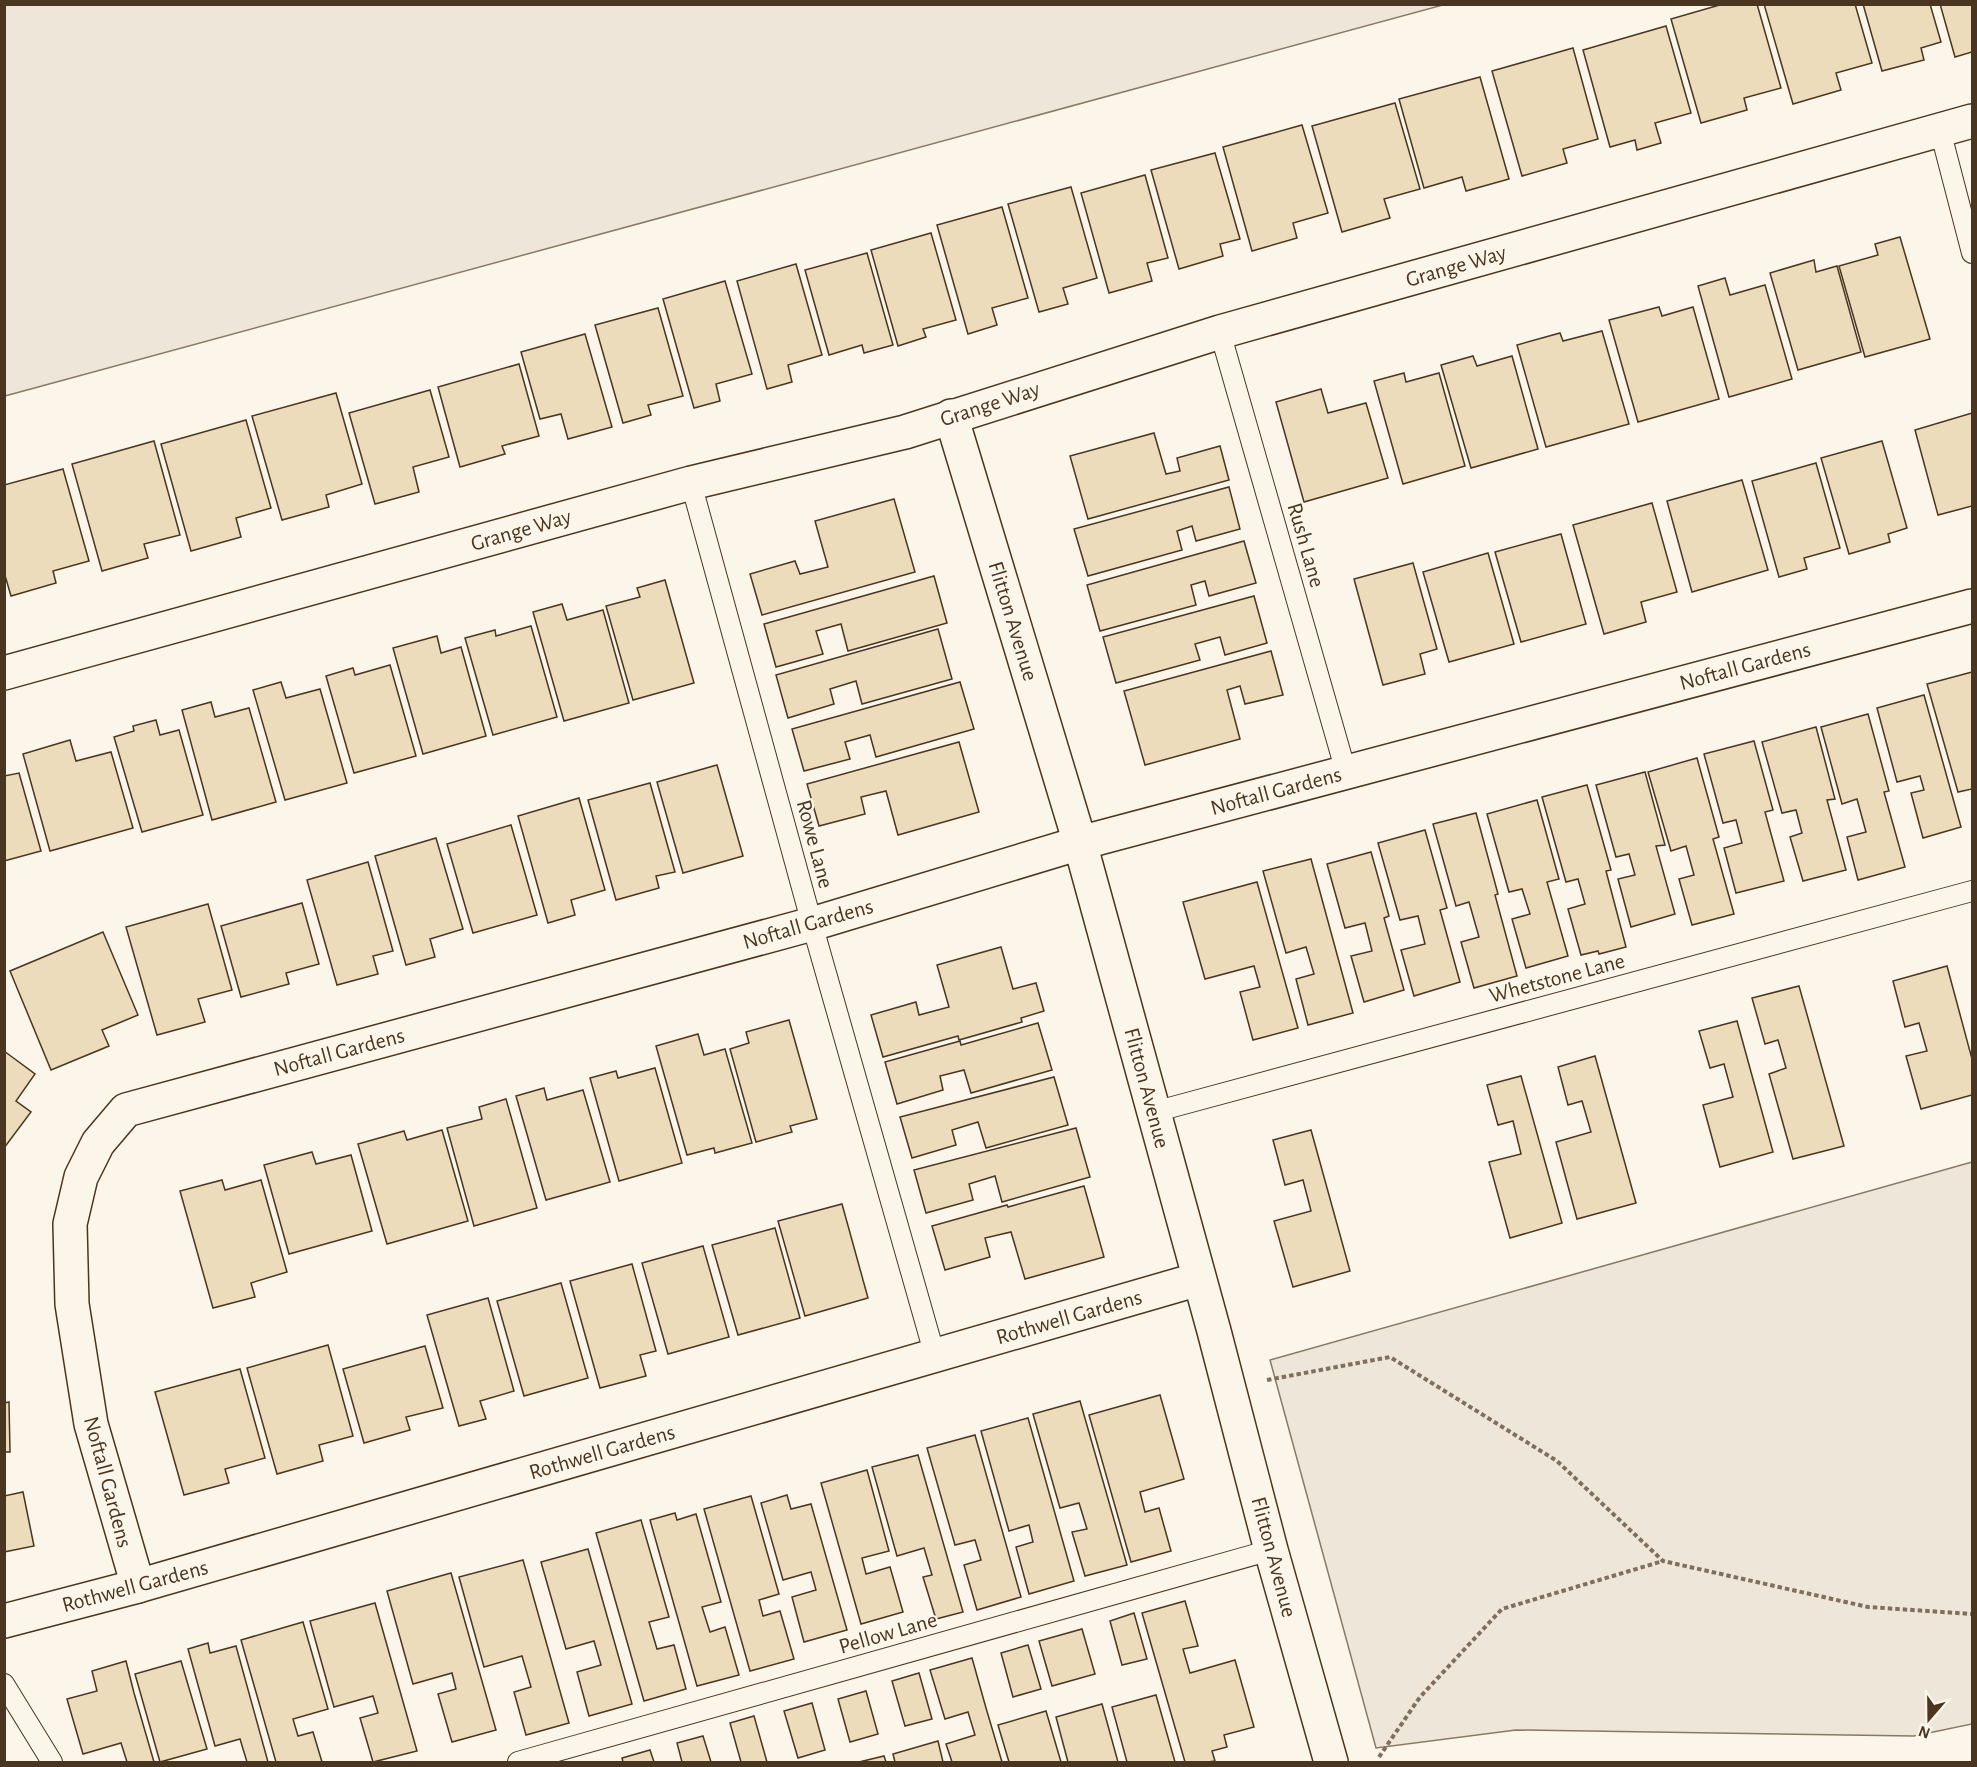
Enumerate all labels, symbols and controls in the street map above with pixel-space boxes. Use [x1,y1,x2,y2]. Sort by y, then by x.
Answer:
street label: Grange Way [1403,241,1509,291]
street label: Grange Way [938,377,1043,430]
street label: Rush Lane [1283,500,1329,590]
street label: Grange Way [468,505,574,555]
street label: Flitton Avenue [984,559,1042,683]
street label: Noftall Gardens [1677,638,1813,694]
street label: Noftall Gardens [1208,763,1344,819]
street label: Rowe Lane [793,797,837,891]
street label: Noftall Gardens [740,895,876,953]
street label: Whetstone Lane [1487,949,1627,1007]
street label: Noftall Gardens [271,1024,407,1080]
street label: Flitton Avenue [1120,1025,1174,1151]
street label: Rothwell Gardens [994,1286,1144,1348]
street label: Noftall Gardens [80,1414,136,1550]
street label: Rothwell Gardens [527,1421,677,1483]
street label: Flitton Avenue [1247,1494,1301,1620]
street label: Rothwell Gardens [59,1556,211,1616]
street label: Pellow Lane [836,1608,940,1658]
north arrow [1899,1689,1959,1749]
text: N [1916,1723,1932,1742]

